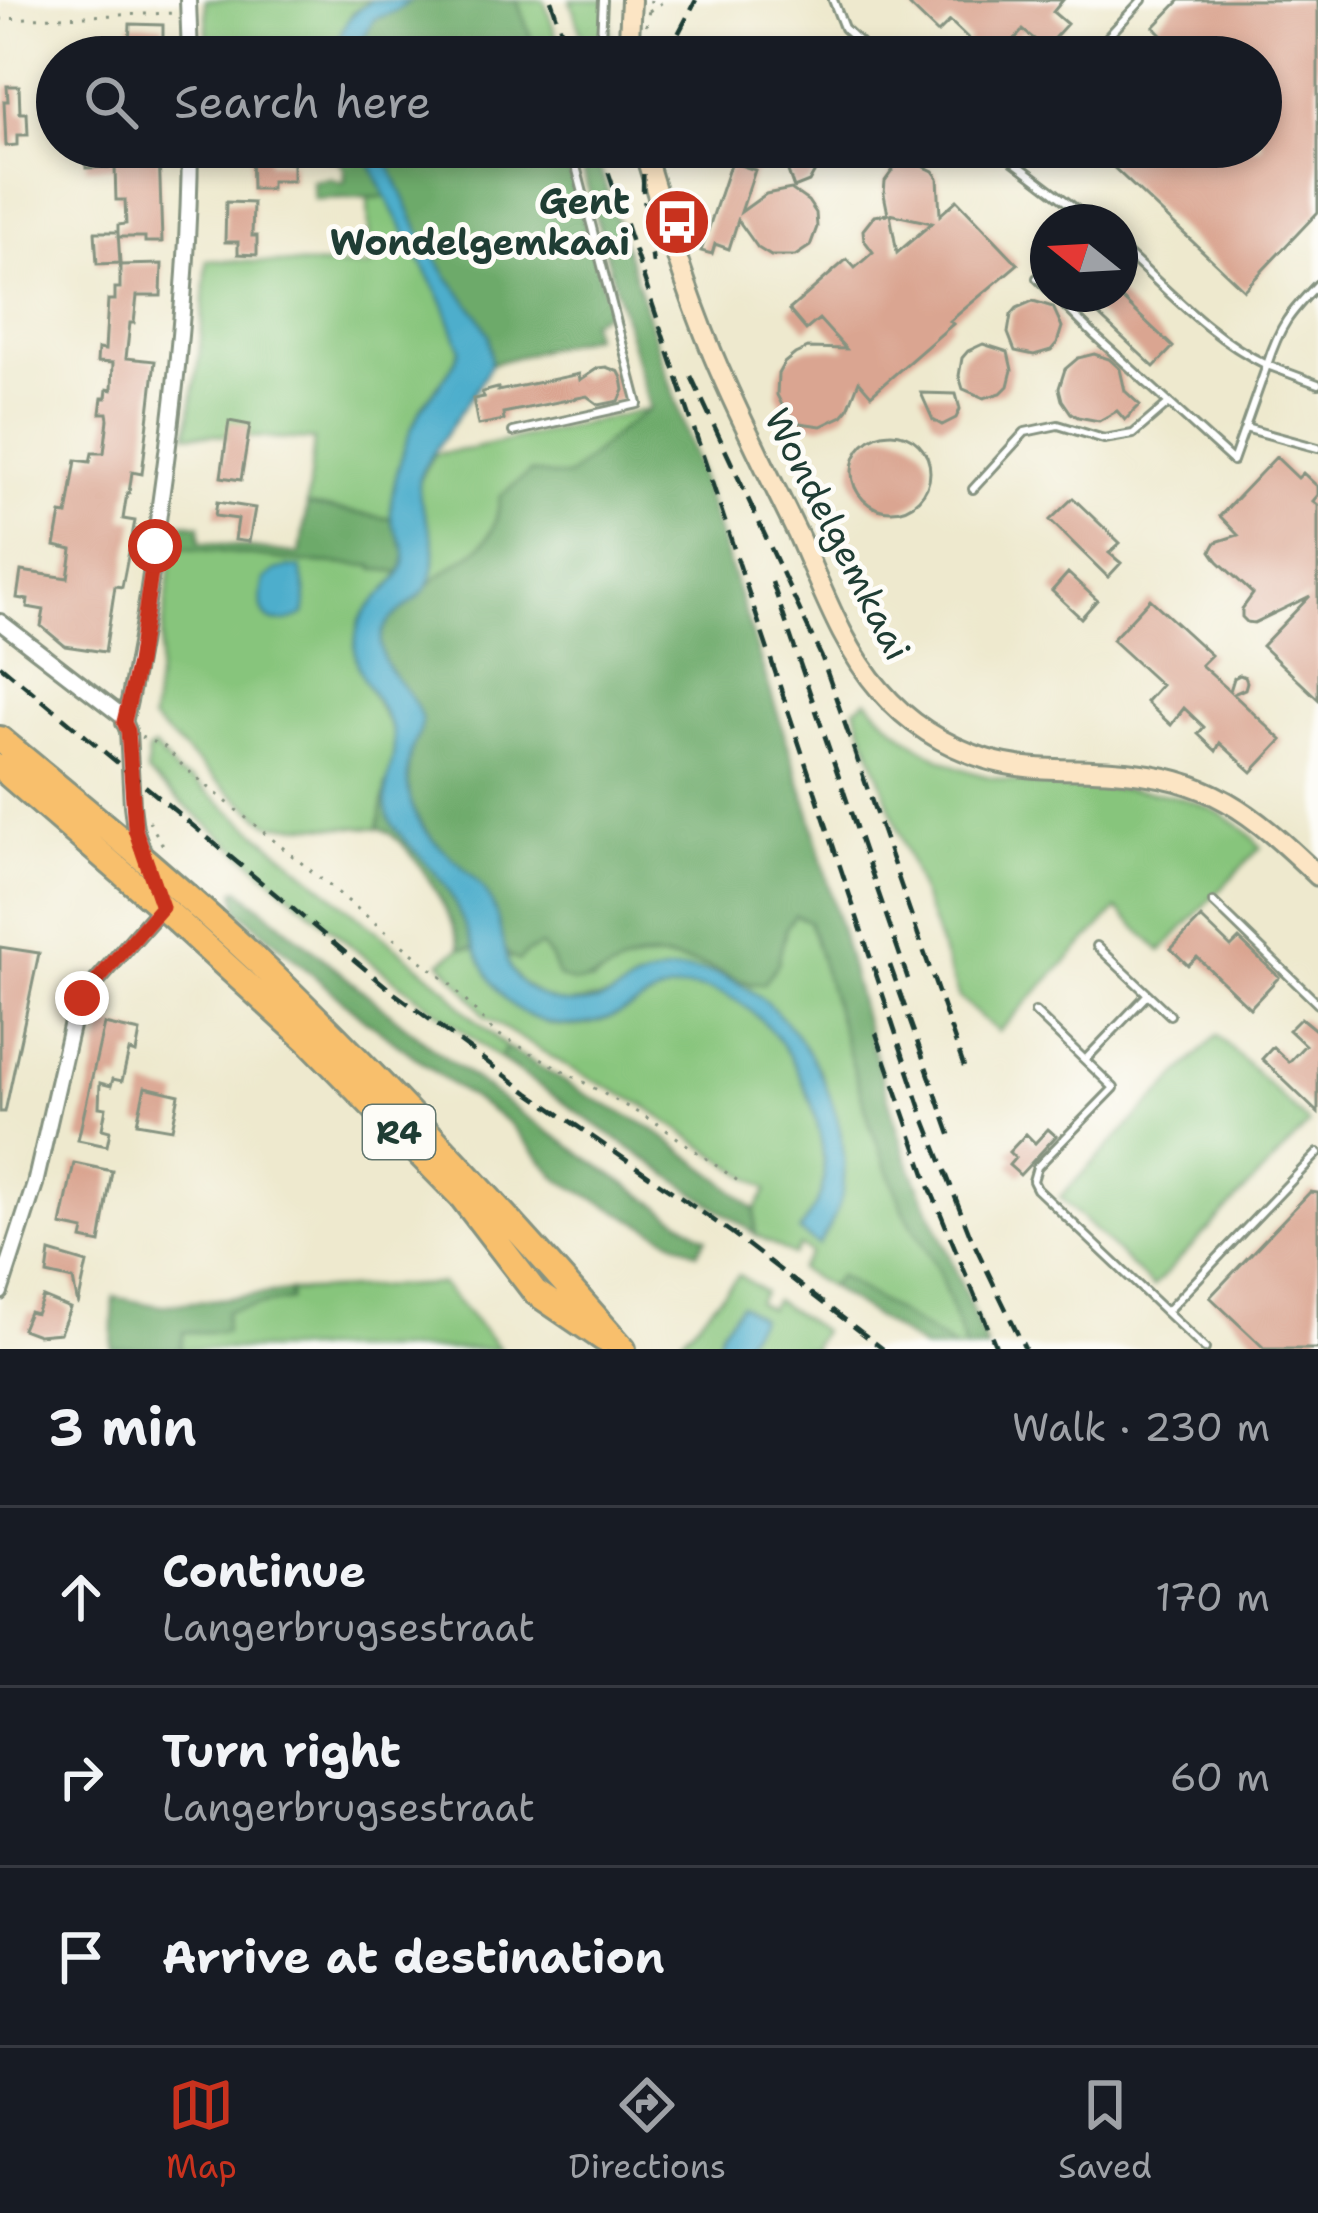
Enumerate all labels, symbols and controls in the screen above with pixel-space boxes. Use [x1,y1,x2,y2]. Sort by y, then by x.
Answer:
search box [36,36,1282,168]
icon: search [78,69,144,135]
text: Search here [174,72,431,132]
place label: Gent Wondelgemkaai [330,177,630,267]
bus stop icon: Gent Wondelgemkaai [642,187,712,257]
north arrow [1030,204,1138,312]
street label: Wondelgemkaai [753,400,922,669]
route start [128,519,182,573]
route end [55,971,109,1025]
road number: R4 [363,1105,435,1159]
text: 3 min [48,1393,197,1461]
text: Walk · 230 m [1012,1401,1270,1453]
text: Continue [162,1541,366,1601]
icon: ahead [48,1564,114,1630]
text: 170 m [1155,1571,1270,1623]
text: Langerbrugsestraat [162,1601,535,1653]
text: Turn right [162,1721,401,1781]
icon: right [48,1744,114,1810]
text: 60 m [1170,1751,1270,1803]
text: Langerbrugsestraat [162,1781,535,1833]
icon: arrive [48,1924,114,1990]
text: Arrive at destination [162,1927,665,1987]
tab: Map [166,2072,237,2189]
tab: Directions [569,2072,726,2189]
tab: Saved [1058,2072,1152,2189]

